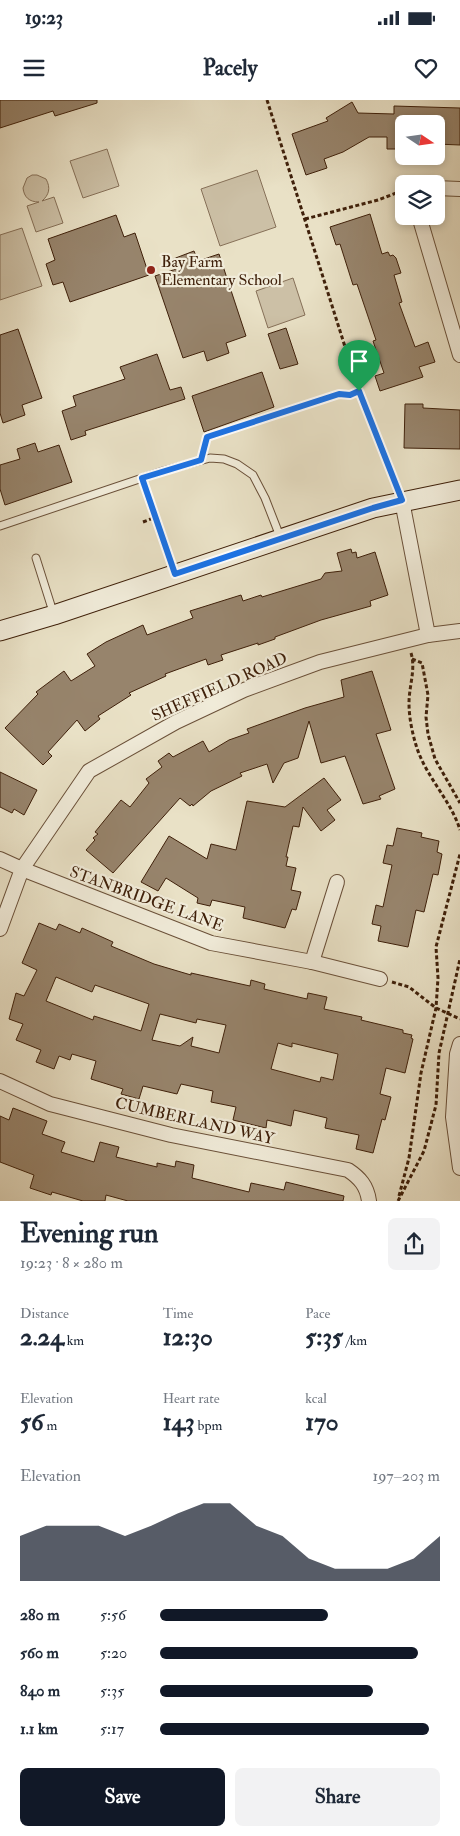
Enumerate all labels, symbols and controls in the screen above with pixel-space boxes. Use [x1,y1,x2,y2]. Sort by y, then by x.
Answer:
text: 19:23 [25,6,63,30]
icon: menu [20,54,48,82]
text: Pacely [203,54,257,82]
icon: heart [412,54,440,82]
north arrow [395,115,445,165]
map controls [395,115,445,225]
button: layers [395,175,445,225]
place label: Bay Farm Elementary School [161,252,282,290]
marker: Bay Farm Elementary School [145,264,157,276]
pin [338,340,380,391]
icon: arrive [345,347,373,375]
street label: SHEFFIELD ROAD [148,648,291,726]
street label: STANBRIDGE LANE [67,862,226,936]
street label: CUMBERLAND WAY [113,1093,277,1149]
text: Evening run [20,1216,158,1251]
button: share [388,1218,440,1270]
text: 19:23 · 8 × 280 m [20,1253,123,1273]
text: Distance [20,1305,69,1322]
text: Time [163,1305,193,1322]
text: Pace [305,1305,330,1322]
text: 2.24 [20,1322,64,1353]
text: 12:30 [163,1322,213,1353]
text: 5:35 [305,1322,343,1353]
text: km [64,1332,84,1349]
text: /km [343,1332,367,1349]
text: Elevation [20,1390,73,1407]
text: Heart rate [163,1390,220,1407]
text: kcal [305,1390,327,1407]
text: 56 [20,1407,44,1438]
text: 143 [163,1407,195,1438]
text: 170 [305,1407,338,1438]
text: m [44,1417,57,1434]
text: bpm [195,1417,222,1434]
text: Elevation [20,1466,81,1486]
text: 197–203 m [372,1466,440,1486]
text: 280 m [20,1605,60,1625]
text: 5:56 [100,1605,126,1625]
text: 560 m [20,1643,59,1663]
text: 5:20 [100,1643,127,1663]
text: 840 m [20,1681,60,1701]
text: 5:35 [100,1681,124,1701]
text: 1.1 km [20,1719,58,1739]
text: 5:17 [100,1719,124,1739]
button: Save [20,1768,225,1826]
button: Share [235,1768,440,1826]

